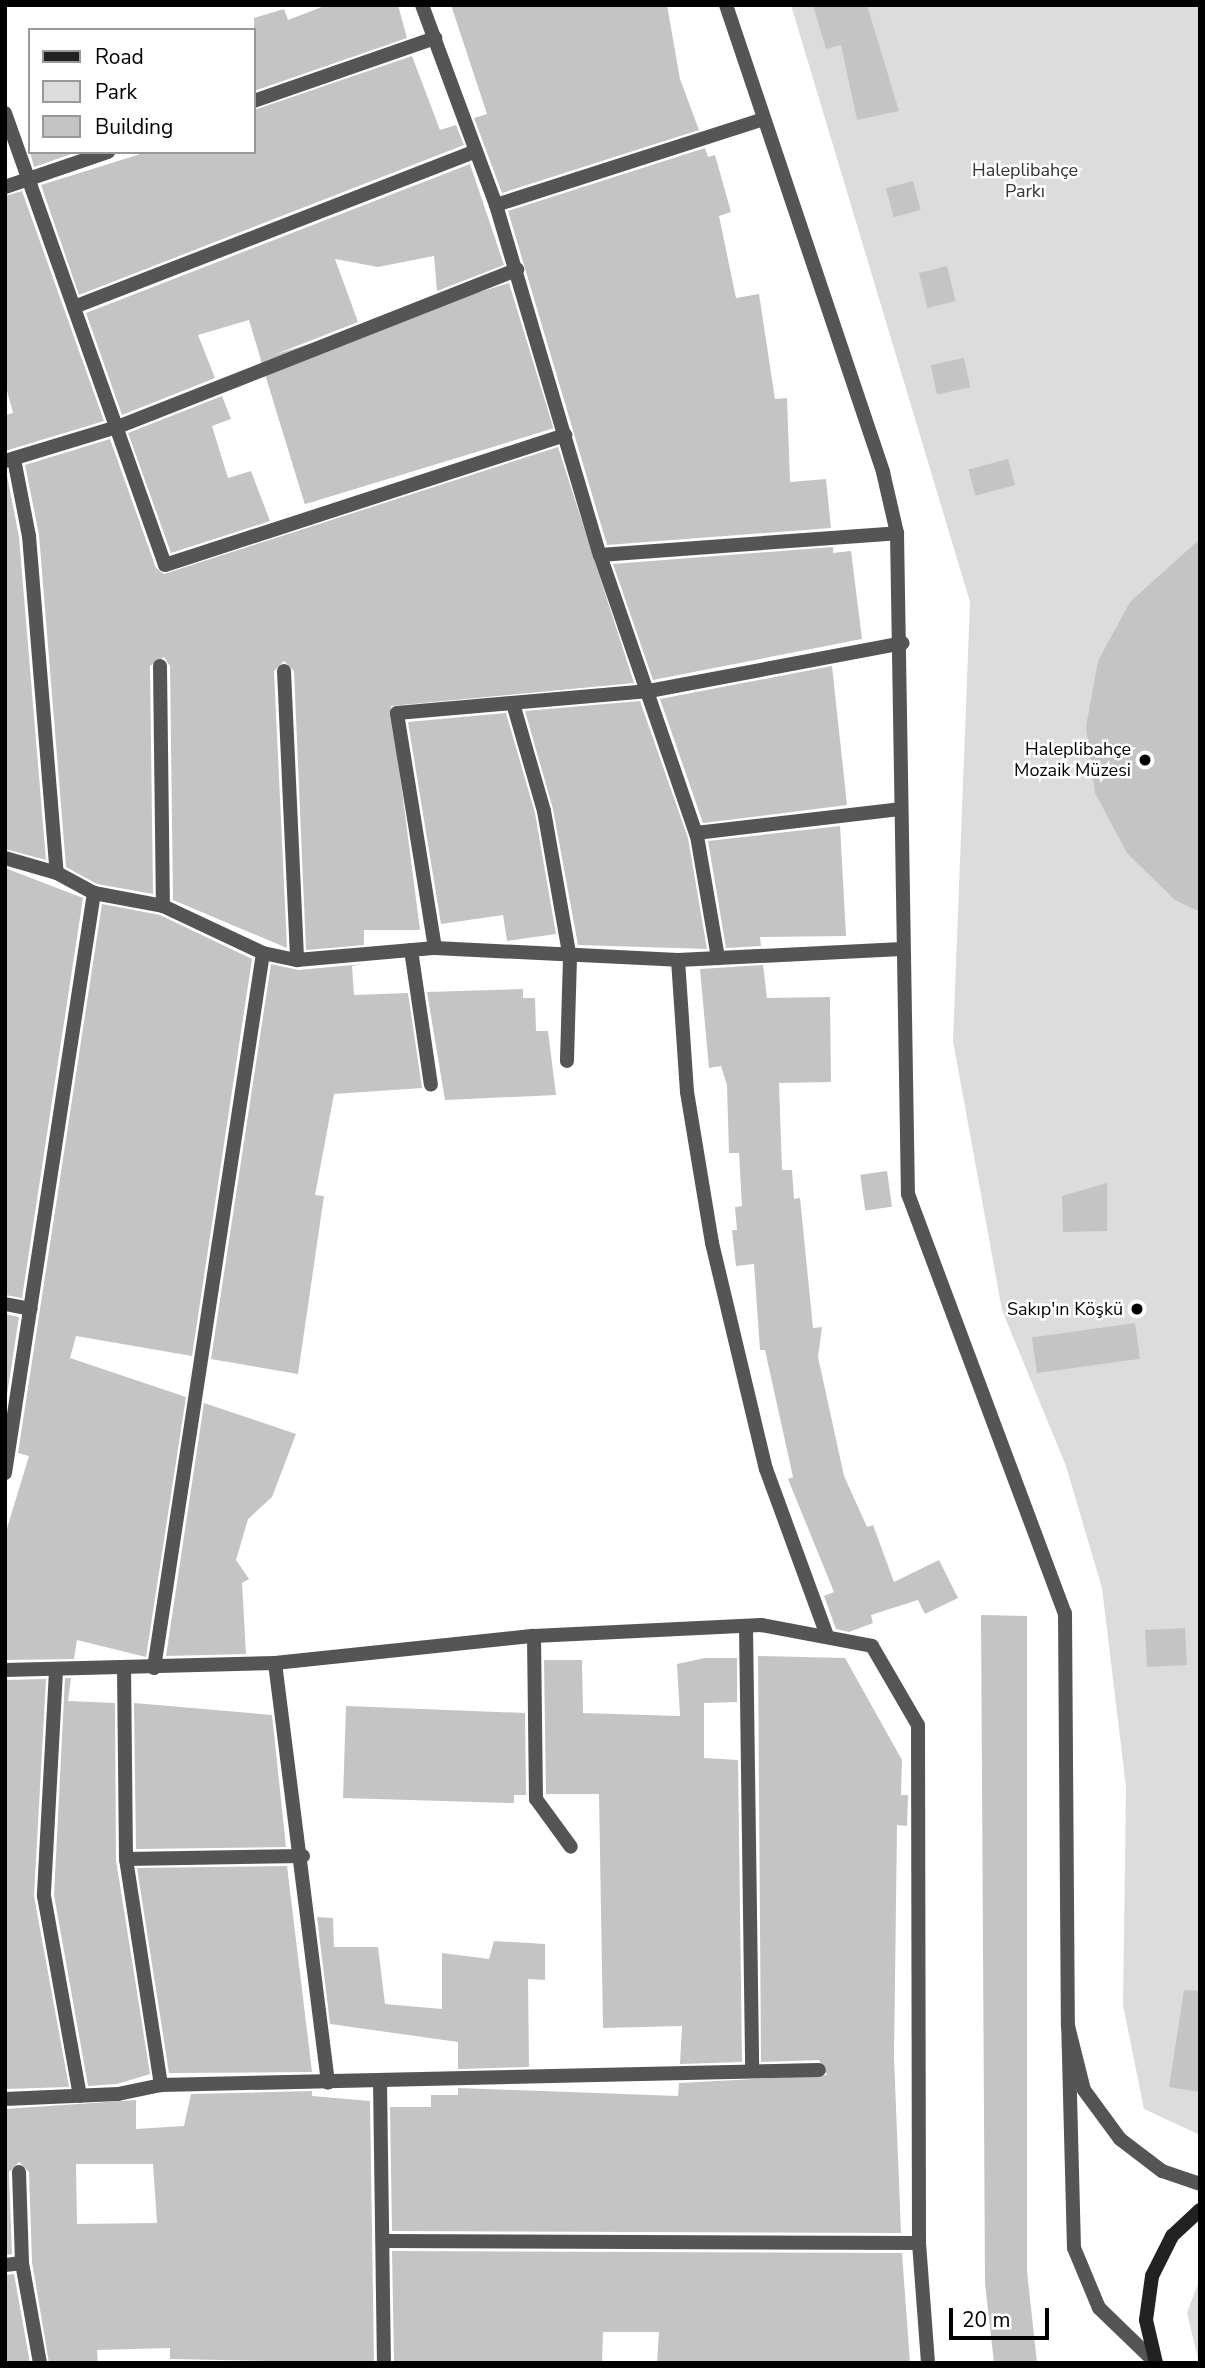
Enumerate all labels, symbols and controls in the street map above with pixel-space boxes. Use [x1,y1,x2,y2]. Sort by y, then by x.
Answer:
legend [28,28,256,154]
text: Road [95,43,144,71]
text: Park [95,78,137,106]
text: Building [95,113,173,141]
park label: Haleplibahçe Parkı [972,160,1078,202]
place label: Haleplibahçe Mozaik Müzesi [1014,739,1131,782]
marker: Haleplibahçe Mozaik Müzesi [1137,752,1153,768]
place label: Sakıp'ın Köşkü [1007,1298,1123,1320]
marker: Sakıp'ın Köşkü [1129,1301,1145,1317]
scale bar [953,2294,1053,2338]
text: 20 m [962,2306,1011,2334]

